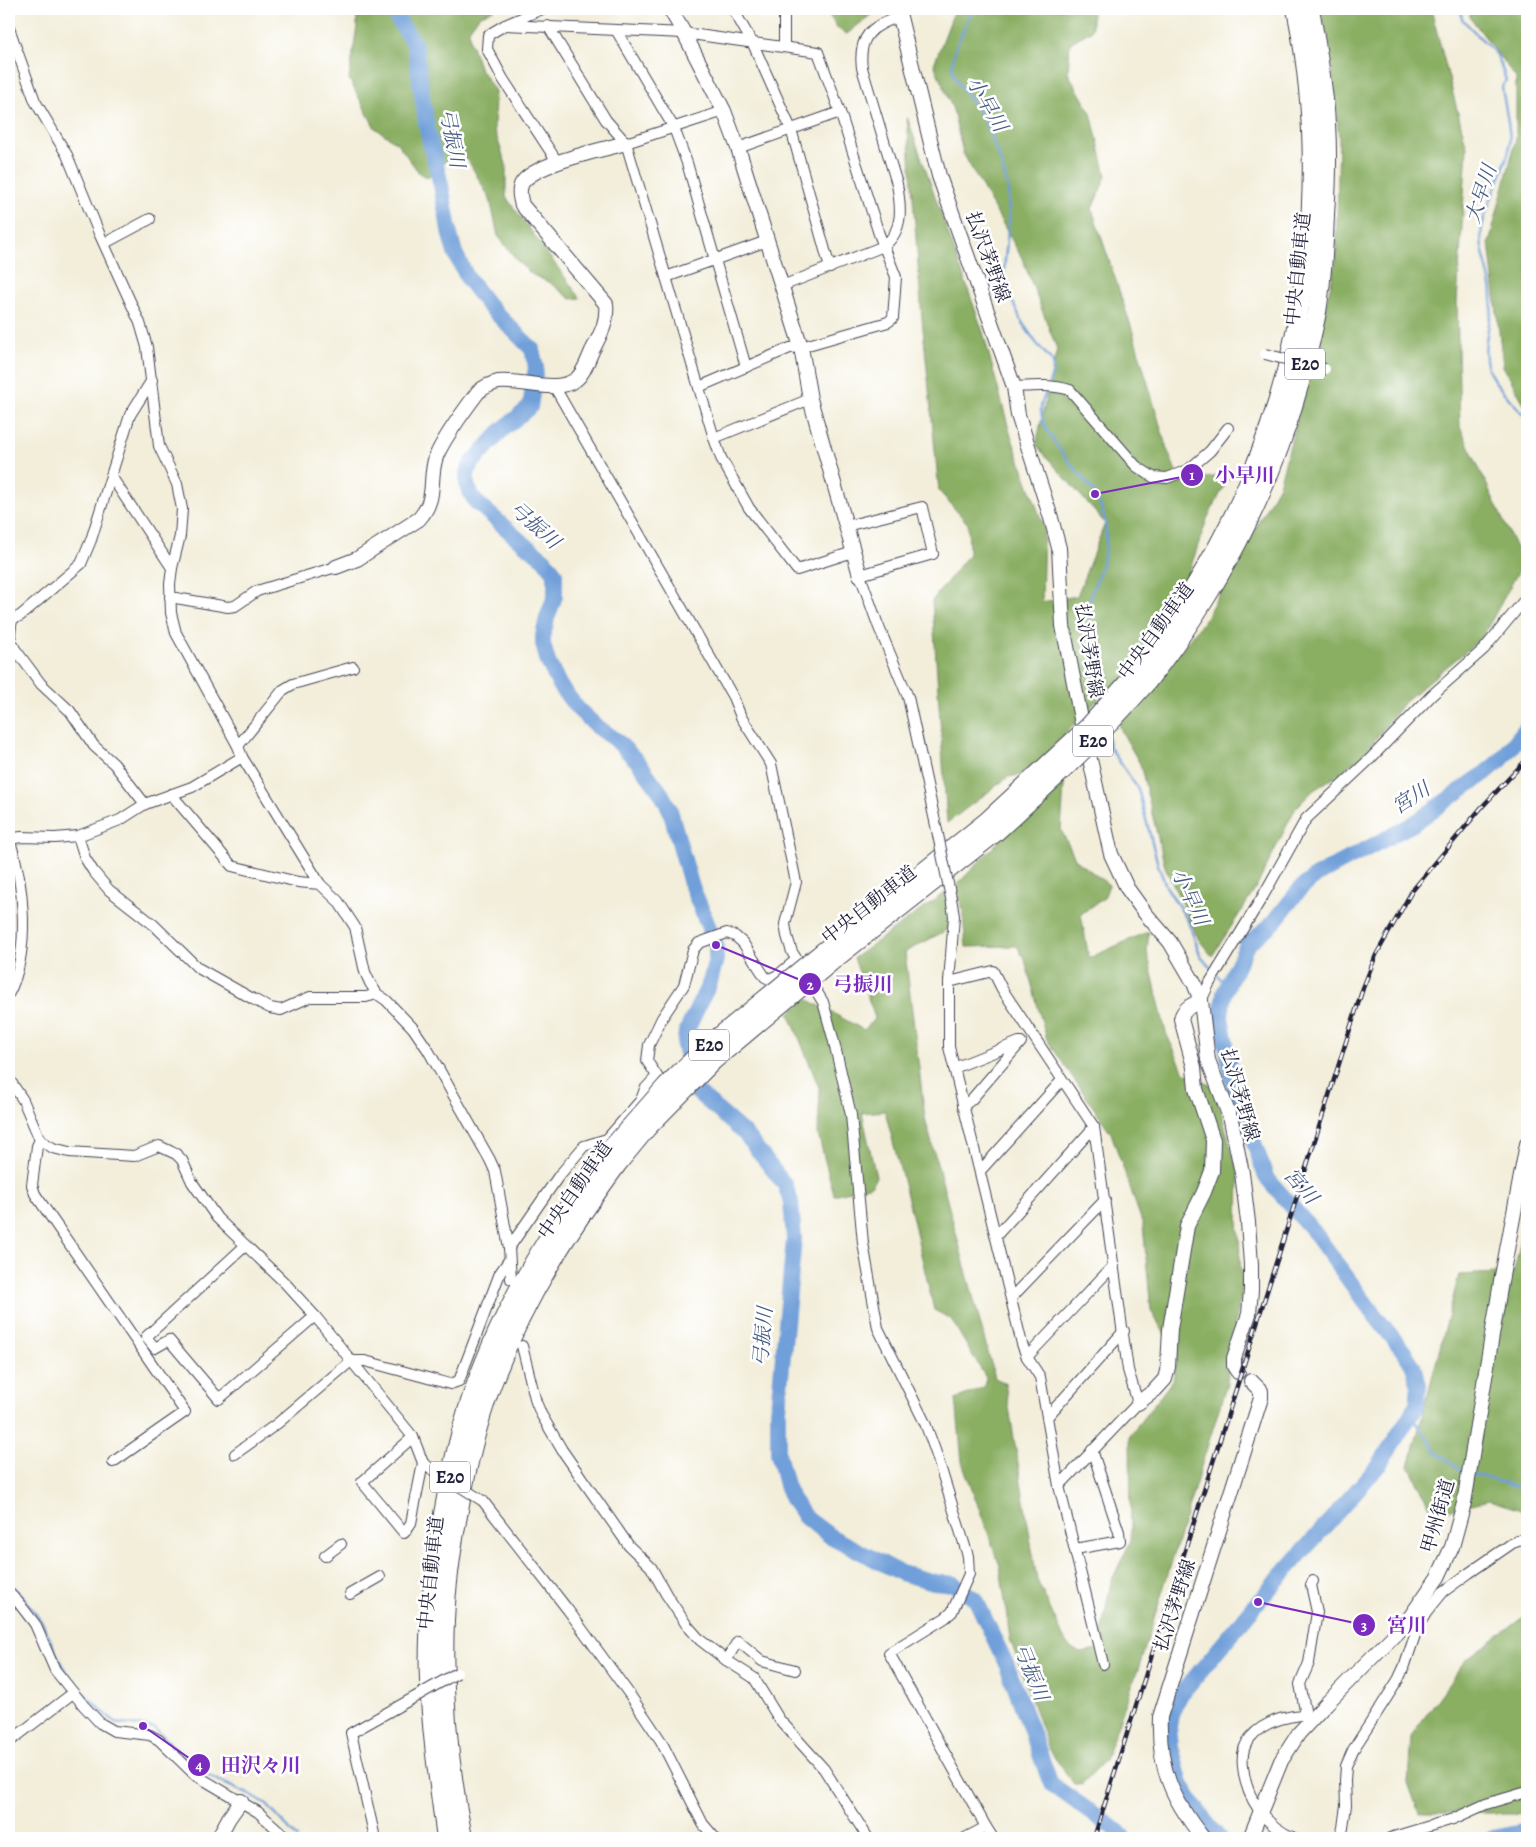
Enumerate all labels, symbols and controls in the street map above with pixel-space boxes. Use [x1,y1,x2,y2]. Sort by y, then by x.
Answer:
water label: 小早川 [960,71,1015,138]
water label: 弓振川 [433,106,471,172]
water label: 大早川 [1459,159,1504,227]
street label: 払沢茅野線 [960,208,1016,306]
street label: 中央自動車道 [1279,211,1317,327]
road number: E20 [1285,348,1325,379]
callout: 小早川 [1180,458,1285,493]
text: 小早川 [1215,462,1275,489]
text: 1 [1189,465,1195,485]
water label: 弓振川 [504,495,568,556]
street label: 中央自動車道 [1112,577,1200,685]
street label: 払沢茅野線 [1069,602,1109,700]
road number: E20 [1073,726,1113,756]
water label: 宮川 [1387,775,1437,820]
street label: 中央自動車道 [816,860,922,950]
water label: 小早川 [1165,864,1216,932]
callout: 弓振川 [798,967,903,1002]
text: 弓振川 [833,971,893,998]
text: 2 [806,975,814,995]
road number: E20 [689,1030,729,1060]
street label: 払沢茅野線 [1214,1046,1266,1144]
street label: 中央自動車道 [532,1136,618,1244]
water label: 宮川 [1278,1162,1326,1211]
water label: 弓振川 [747,1304,779,1368]
road number: E20 [430,1461,470,1492]
street label: 甲州街道 [1415,1476,1461,1556]
street label: 中央自動車道 [412,1515,450,1631]
street label: 払沢茅野線 [1148,1556,1202,1654]
callout: 宮川 [1352,1608,1437,1643]
text: 宮川 [1387,1612,1427,1639]
text: 3 [1361,1616,1367,1636]
water label: 弓振川 [1007,1639,1056,1707]
callout: 田沢々川 [186,1747,311,1782]
text: 田沢々川 [221,1752,301,1779]
text: 4 [195,1755,203,1775]

